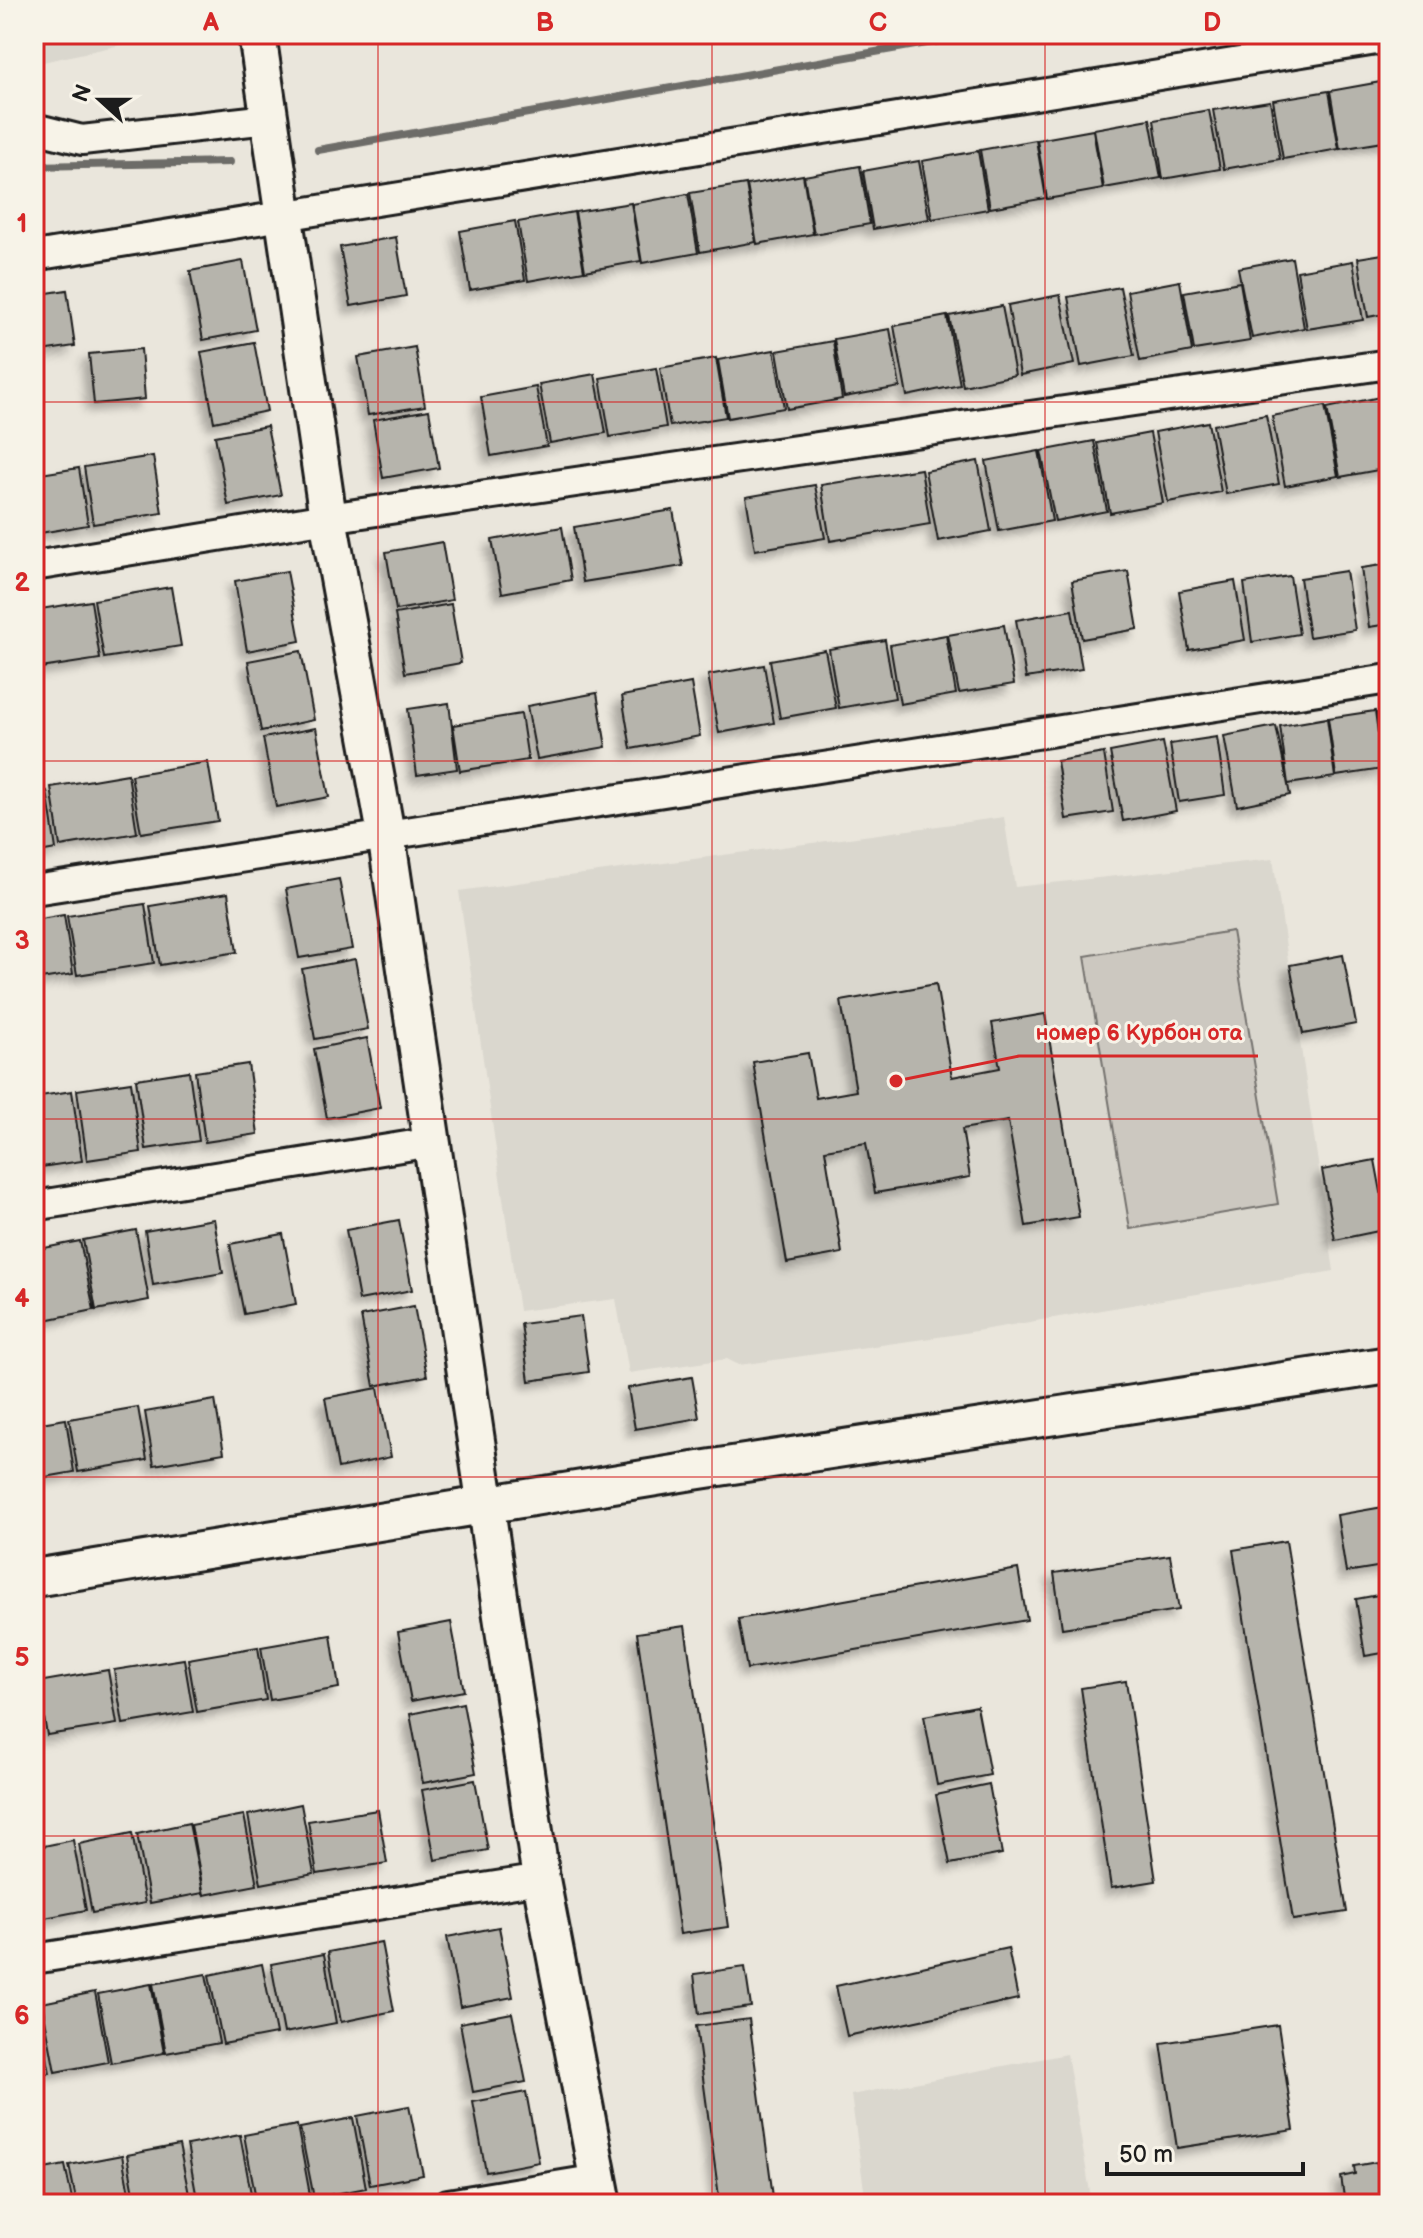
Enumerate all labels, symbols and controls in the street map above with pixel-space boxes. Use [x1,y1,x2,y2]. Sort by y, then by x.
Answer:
text: A [202,8,219,39]
text: B [536,8,554,39]
text: C [869,8,887,39]
text: D [1203,8,1221,39]
north arrow [60,60,140,140]
text: N [67,81,98,106]
text: 1 [17,209,27,240]
text: 2 [14,568,30,599]
text: 3 [14,926,30,957]
callout: номер 6 Курбон ота [1019,1010,1258,1056]
text: номер 6 Курбон ота [1036,1020,1242,1047]
text: 4 [14,1284,30,1315]
text: 5 [14,1643,30,1674]
text: 6 [14,2001,30,2032]
scale bar [1107,2126,1303,2176]
text: 50 m [1119,2140,1173,2169]

